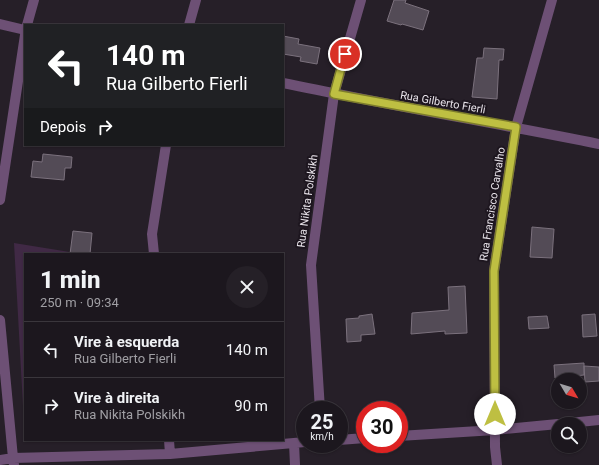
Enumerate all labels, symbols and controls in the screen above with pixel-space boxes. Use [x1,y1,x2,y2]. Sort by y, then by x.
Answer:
pin [328,37,362,71]
text: 140 m [106,39,185,72]
icon: left [40,40,92,92]
icon: arrive [334,43,356,65]
text: Rua Gilberto Fierli [106,73,248,94]
street label: Rua Gilberto Fierli [399,89,487,116]
icon: right [94,116,116,138]
text: Depois [40,118,86,136]
street label: Rua Francisco Carvalho [477,146,508,262]
street label: Rua Nikita Polskikh [295,154,320,249]
text: 1 min [40,266,101,294]
button: close [226,266,268,308]
text: 250 m · 09:34 [40,295,119,310]
text: Vire à esquerda [74,333,179,351]
icon: left [40,339,62,361]
text: 140 m [226,341,268,359]
text: Rua Gilberto Fierli [74,351,176,366]
north arrow [551,373,587,409]
map controls [551,373,587,453]
text: Vire à direita [74,389,160,407]
position arrow [474,393,516,435]
icon: right [40,395,62,417]
text: 90 m [234,397,268,415]
speed limit sign: 30 [356,401,408,453]
text: Rua Nikita Polskikh [74,407,185,422]
text: 25 [311,410,333,434]
button: search [551,417,587,453]
text: km/h [310,431,334,442]

